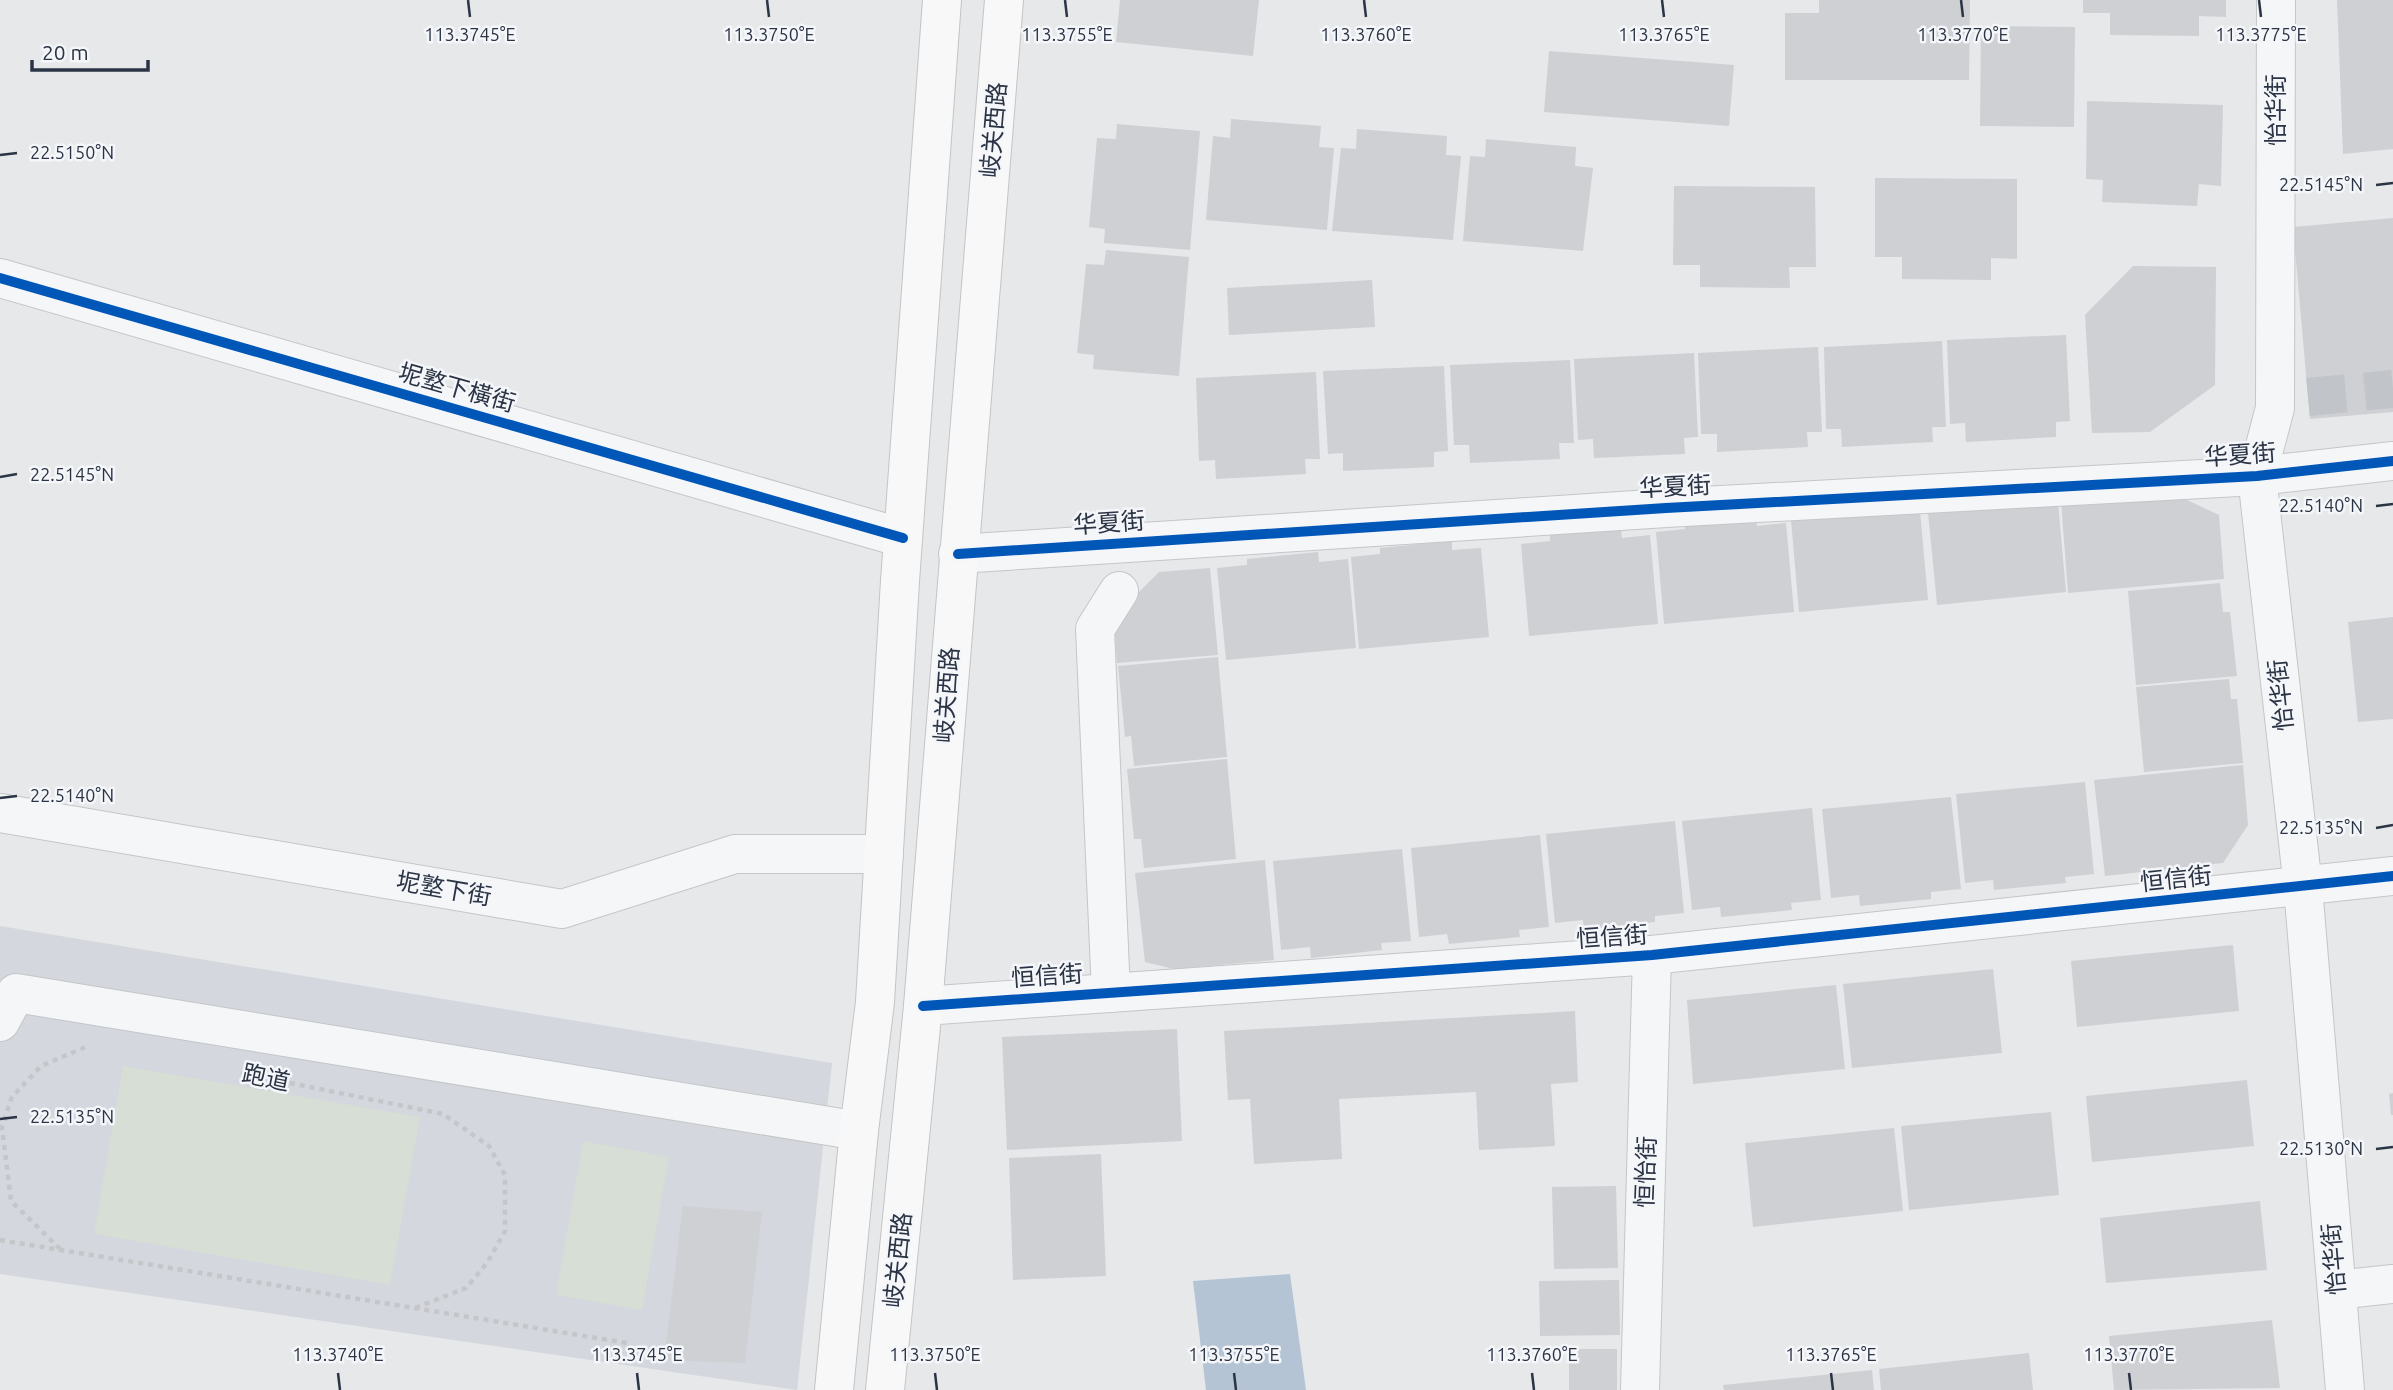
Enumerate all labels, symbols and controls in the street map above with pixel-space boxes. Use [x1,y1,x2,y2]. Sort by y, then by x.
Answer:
text: 113.3745°E [424,24,516,44]
text: 113.3750°E [723,24,815,44]
text: 113.3755°E [1021,24,1113,44]
text: 113.3760°E [1320,24,1412,44]
text: 113.3765°E [1618,24,1710,44]
text: 113.3770°E [1917,24,2009,44]
text: 113.3775°E [2215,24,2307,44]
scale bar [32,28,147,72]
text: 20 m [42,40,89,64]
street label: 怡华街 [2262,74,2289,146]
street label: 岐关西路 [976,81,1011,179]
text: 22.5150°N [30,142,114,162]
text: 22.5145°N [2279,174,2363,194]
street label: 坭墪下橫街 [396,358,519,417]
street label: 华夏街 [2203,439,2277,470]
text: 22.5145°N [30,464,114,484]
street label: 华夏街 [1638,471,1712,502]
text: 22.5140°N [2279,495,2363,515]
street label: 华夏街 [1072,507,1146,538]
street label: 岐关西路 [930,646,963,744]
street label: 怡华街 [2263,658,2298,732]
text: 22.5140°N [30,785,114,805]
text: 22.5135°N [2279,817,2363,837]
street label: 恒信街 [2139,861,2213,896]
street label: 坭墪下街 [394,867,494,910]
street label: 恒信街 [1575,921,1649,952]
street label: 恒信街 [1010,960,1084,991]
street label: 跑道 [240,1059,292,1096]
text: 22.5135°N [30,1106,114,1126]
street label: 恒怡街 [1631,1136,1660,1208]
text: 22.5130°N [2279,1138,2363,1158]
street label: 岐关西路 [879,1211,916,1309]
street label: 怡华街 [2317,1222,2350,1296]
text: 113.3740°E [292,1344,384,1364]
text: 113.3745°E [591,1344,683,1364]
text: 113.3750°E [889,1344,981,1364]
text: 113.3755°E [1188,1344,1280,1364]
text: 113.3760°E [1486,1344,1578,1364]
text: 113.3765°E [1785,1344,1877,1364]
text: 113.3770°E [2083,1344,2175,1364]

